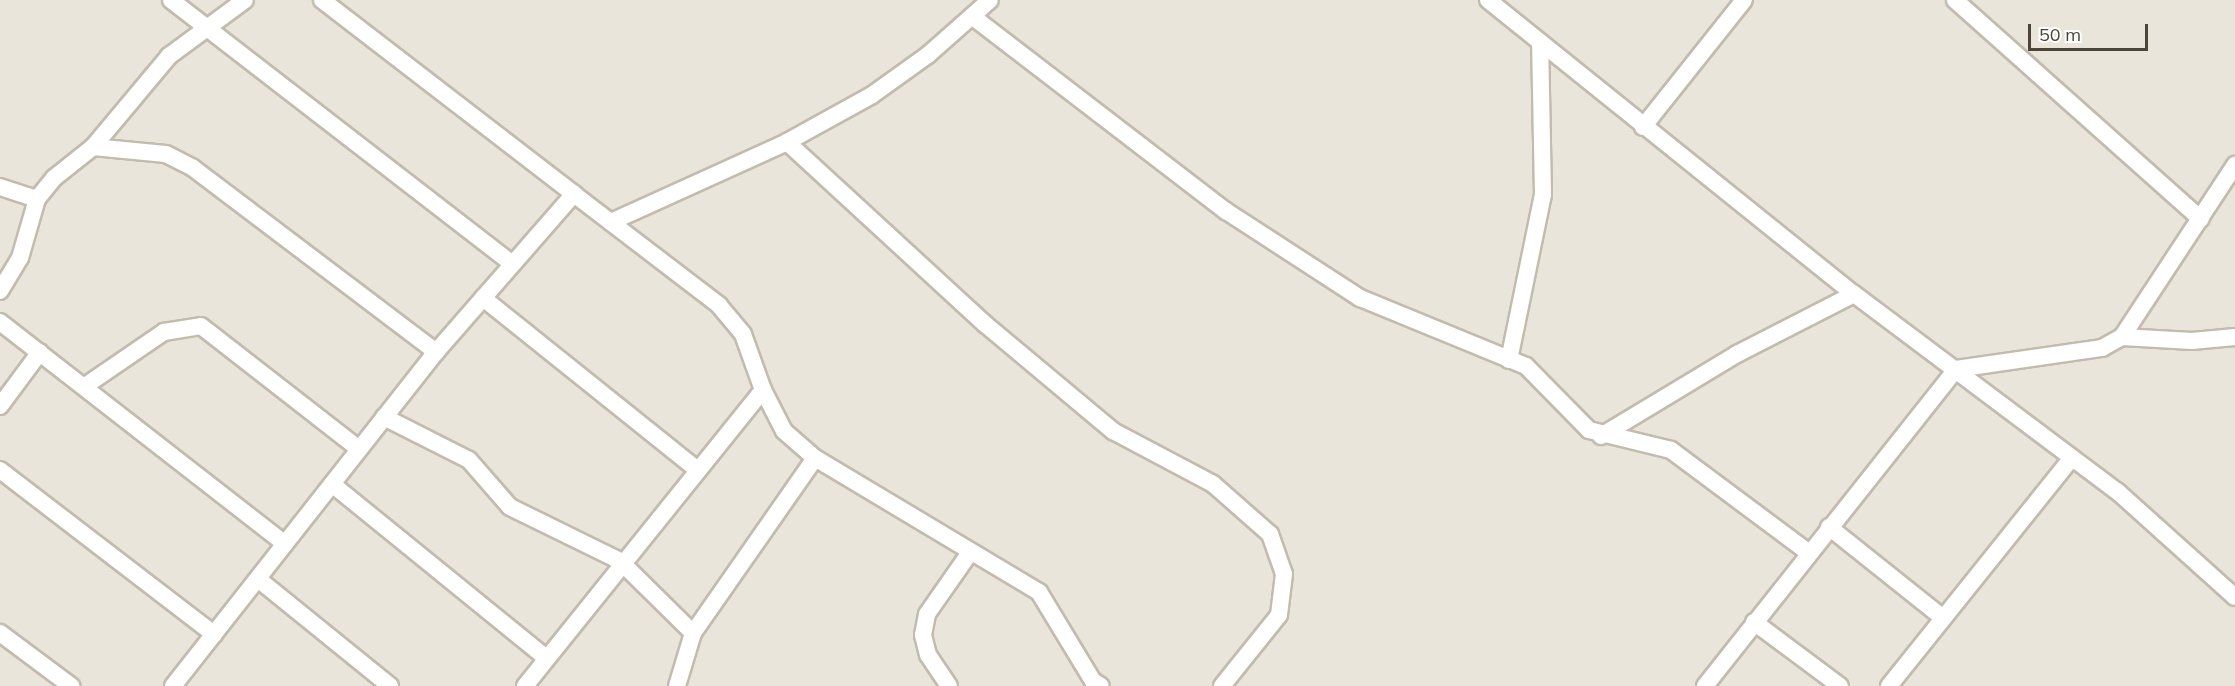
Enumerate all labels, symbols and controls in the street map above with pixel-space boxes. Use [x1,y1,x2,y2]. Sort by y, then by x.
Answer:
scale bar [2031,12,2151,50]
text: 50 m [2039,23,2081,46]

